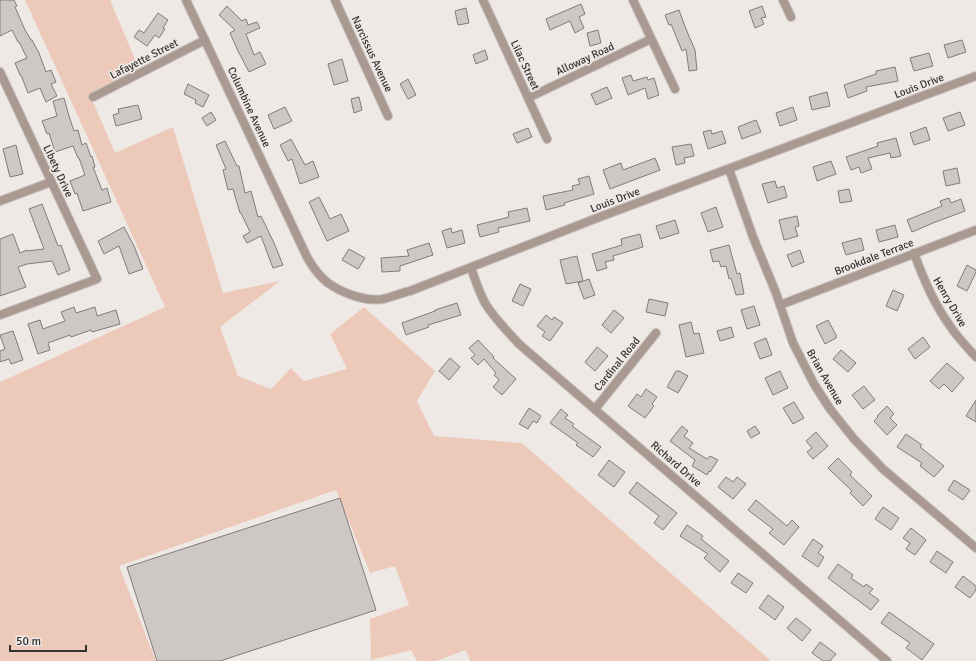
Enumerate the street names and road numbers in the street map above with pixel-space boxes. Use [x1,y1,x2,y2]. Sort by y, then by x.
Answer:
street label: Narcissus Avenue [349,14,395,94]
street label: Lafayette Street [108,36,181,82]
street label: Lilac Street [508,38,542,92]
street label: Alloway Road [554,40,616,78]
street label: Columbine Avenue [225,65,273,149]
street label: Louis Drive [892,71,946,101]
street label: LIbety Drive [40,143,76,199]
street label: Louis Drive [588,185,642,215]
street label: Brookdale Terrace [833,236,915,278]
street label: Henry Drive [931,275,969,329]
street label: Cardinal Road [591,334,643,394]
street label: Brian Avenue [804,347,846,407]
street label: Richard Drive [648,438,704,490]

